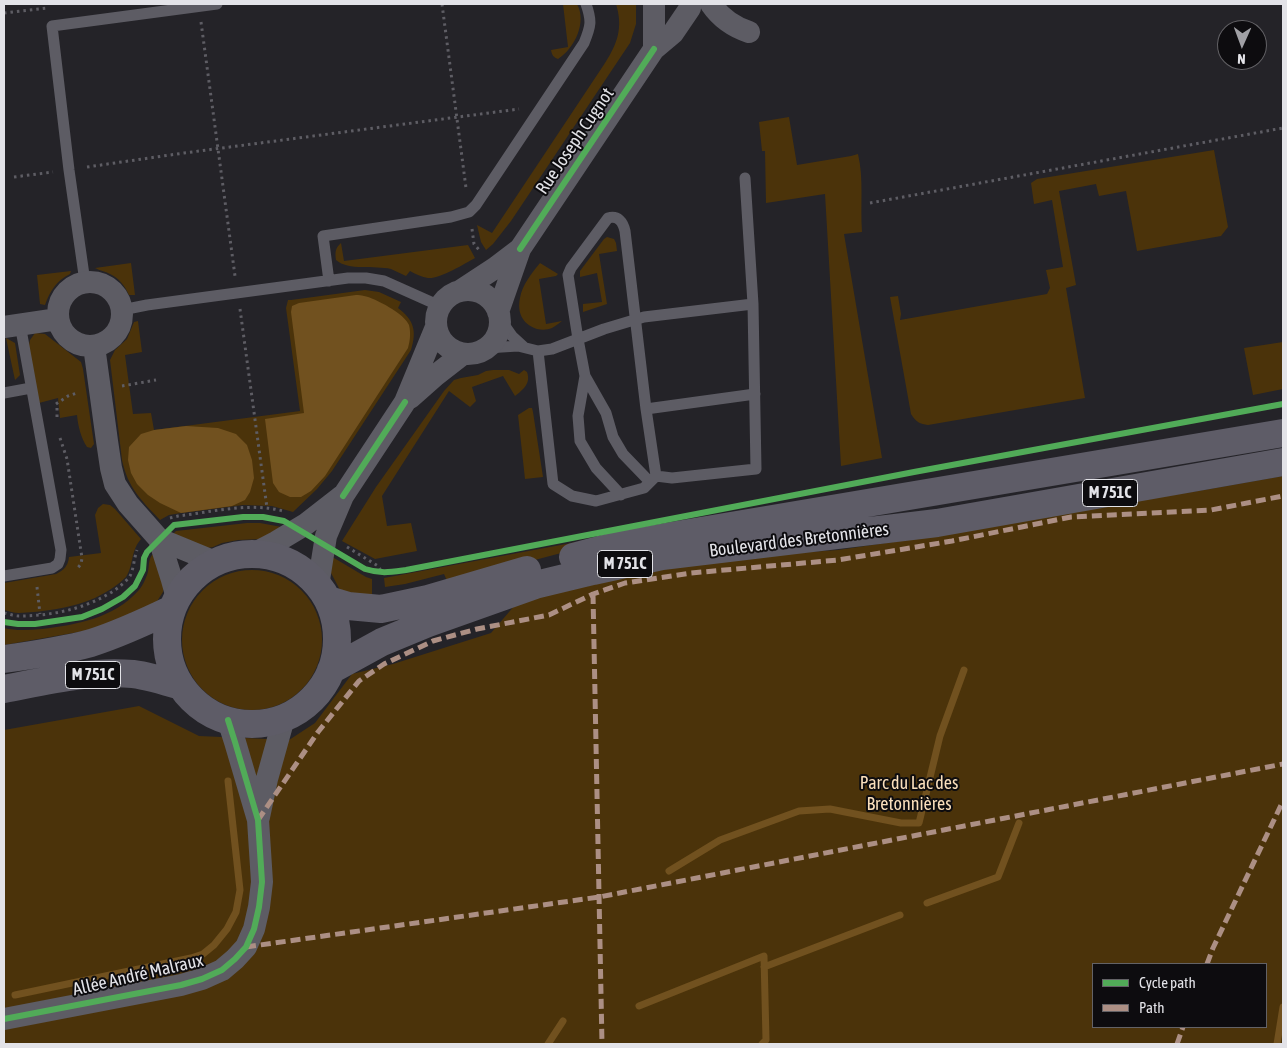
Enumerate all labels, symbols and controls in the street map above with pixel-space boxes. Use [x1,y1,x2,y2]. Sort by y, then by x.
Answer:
north arrow [1217,20,1267,70]
text: N [1237,51,1246,67]
street label: Rue Joseph Cugnot [531,84,619,198]
road number: M 751C [1082,479,1138,506]
street label: Boulevard des Bretonnières [708,518,890,562]
road number: M 751C [598,550,652,578]
road number: M 751C [66,662,120,688]
park label: Parc du Lac des Bretonnières [860,772,958,814]
street label: Allée André Malraux [71,949,205,1001]
legend [1092,963,1267,1028]
text: Cycle path [1139,974,1196,991]
text: Path [1139,999,1165,1016]

